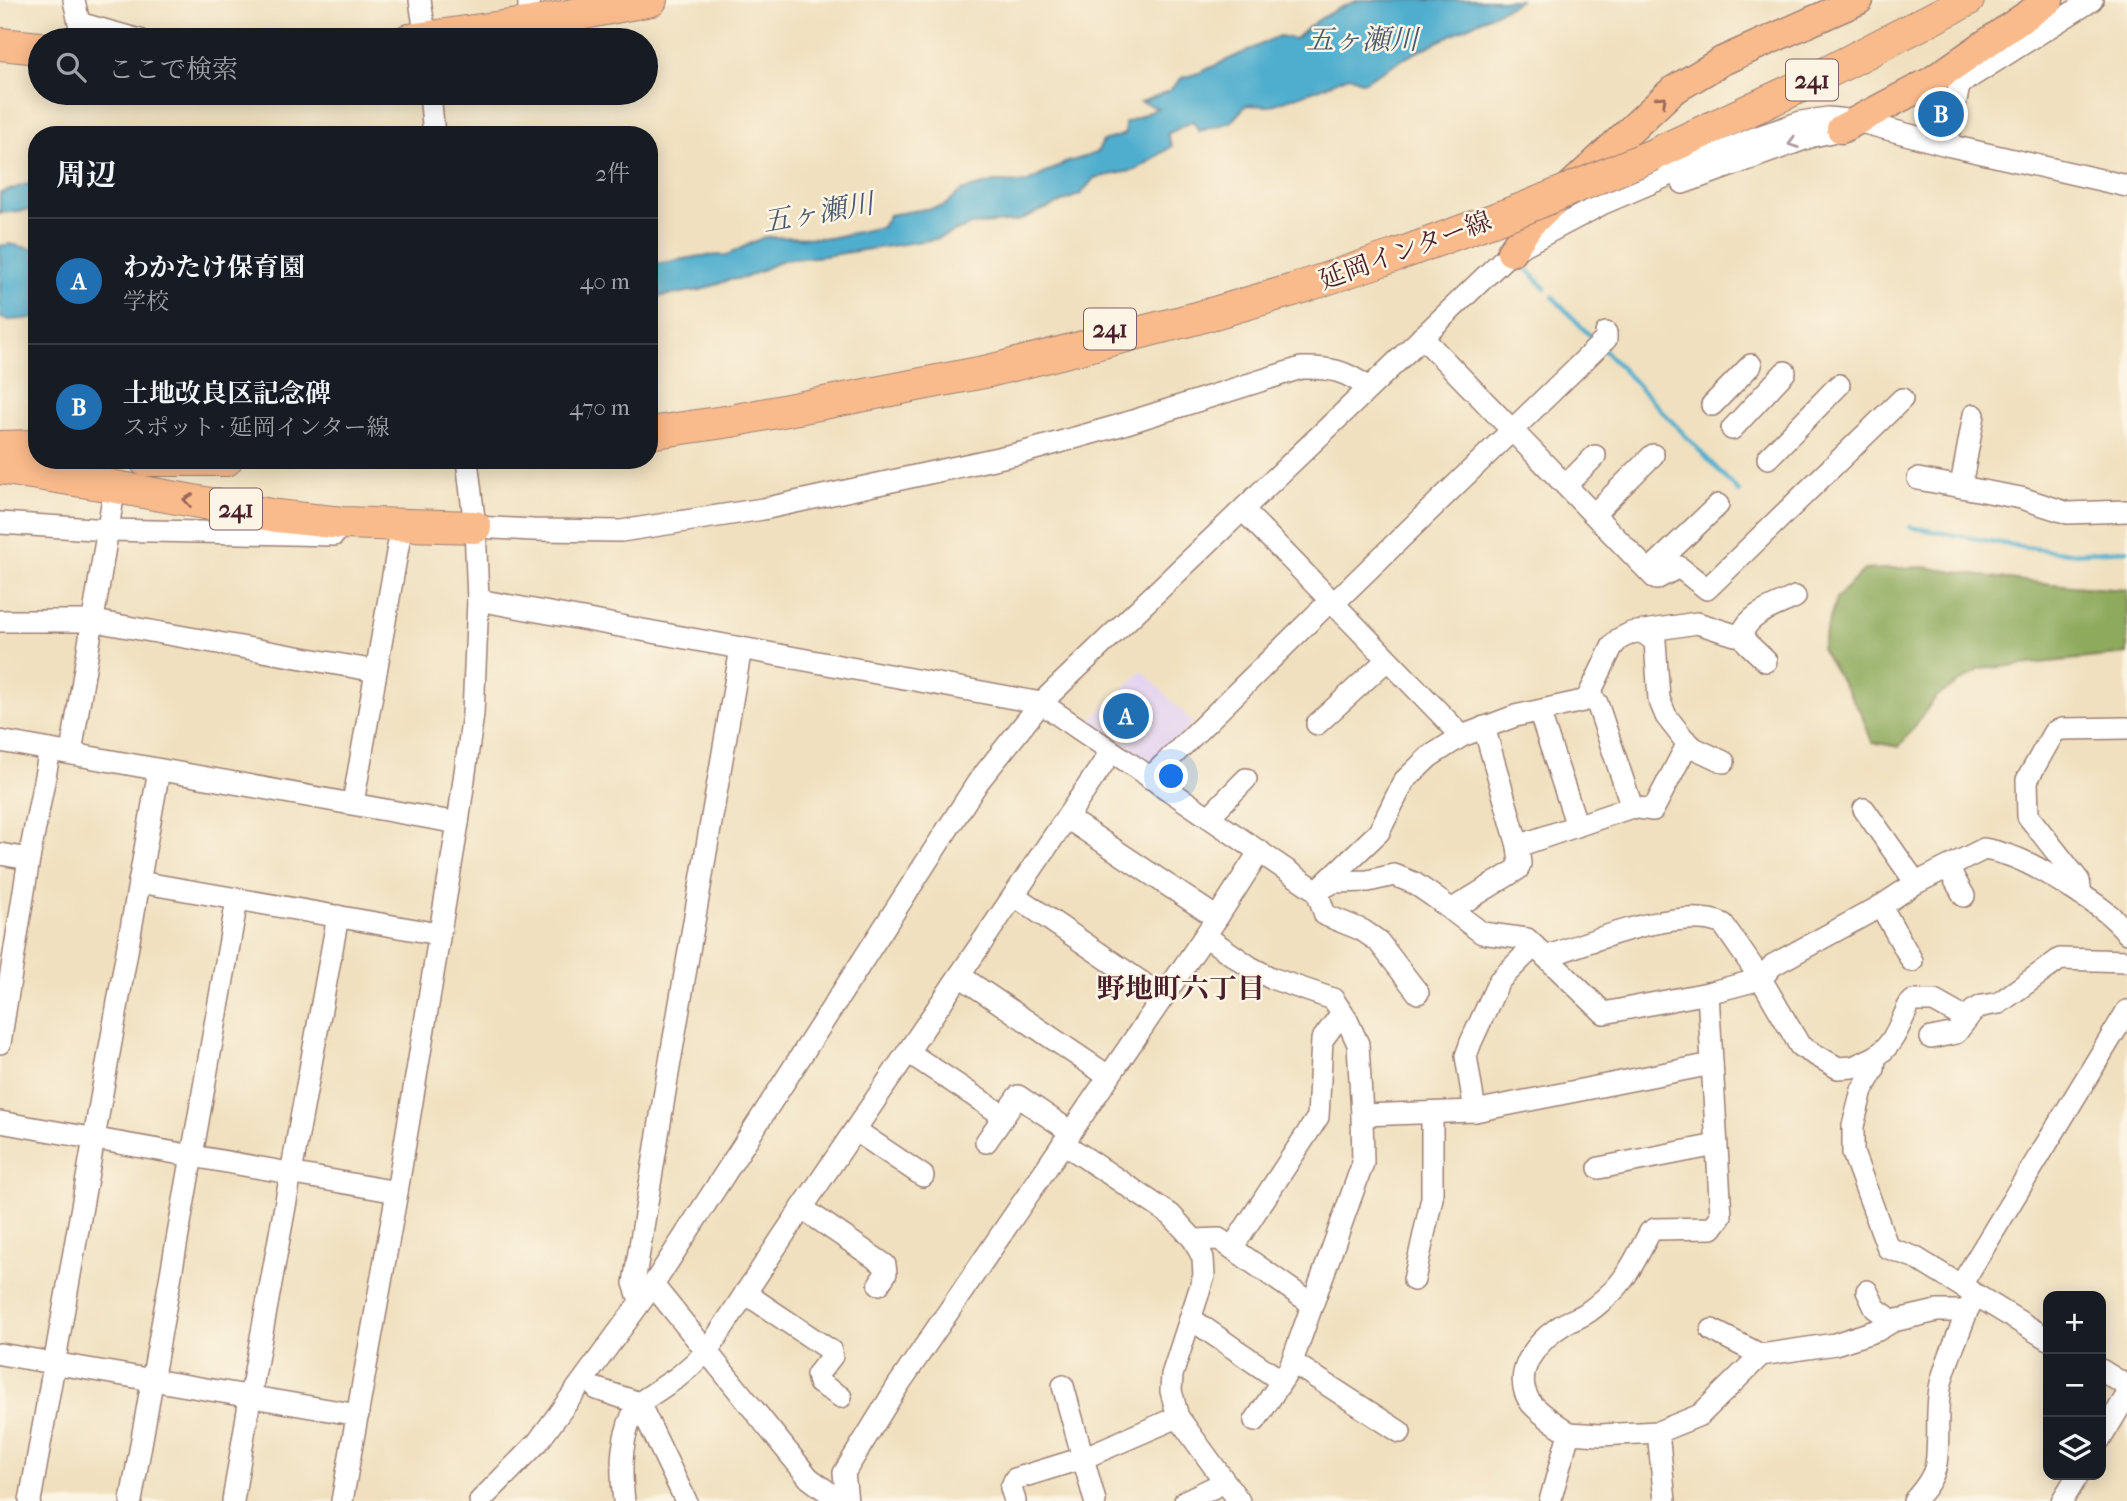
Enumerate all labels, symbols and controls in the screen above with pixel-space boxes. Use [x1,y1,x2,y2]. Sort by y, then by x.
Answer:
water label: 五ヶ瀬川 [1306,23,1421,56]
search box [28,28,658,105]
icon: search [52,48,90,86]
text: ここで検索 [108,54,238,85]
road number: 241 [1786,60,1838,100]
pin: B [1918,88,1964,140]
one-way arrow [1654,96,1667,108]
one-way arrow [1788,135,1800,149]
text: 周辺 [56,158,116,193]
text: 2件 [595,160,630,187]
water label: 五ヶ瀬川 [760,186,879,238]
street label: 延岡インター線 [1315,205,1495,296]
text: わかたけ保育園 [123,252,305,283]
text: A [72,268,86,295]
text: 40 m [580,268,630,295]
text: 学校 [123,288,169,315]
road number: 241 [1084,308,1136,350]
text: 土地改良区記念碑 [123,378,331,409]
text: B [72,394,86,421]
text: 470 m [569,394,630,421]
text: スポット · 延岡インター線 [123,414,390,441]
road number: 241 [210,488,262,530]
one-way arrow [182,493,194,508]
pin: A [1103,690,1149,742]
your location [1154,759,1188,793]
district label: 野地町六丁目 [1097,972,1265,1005]
map controls [2043,1291,2106,1480]
button: + [2043,1291,2106,1354]
button: − [2043,1354,2106,1417]
button: layers [2043,1417,2106,1480]

